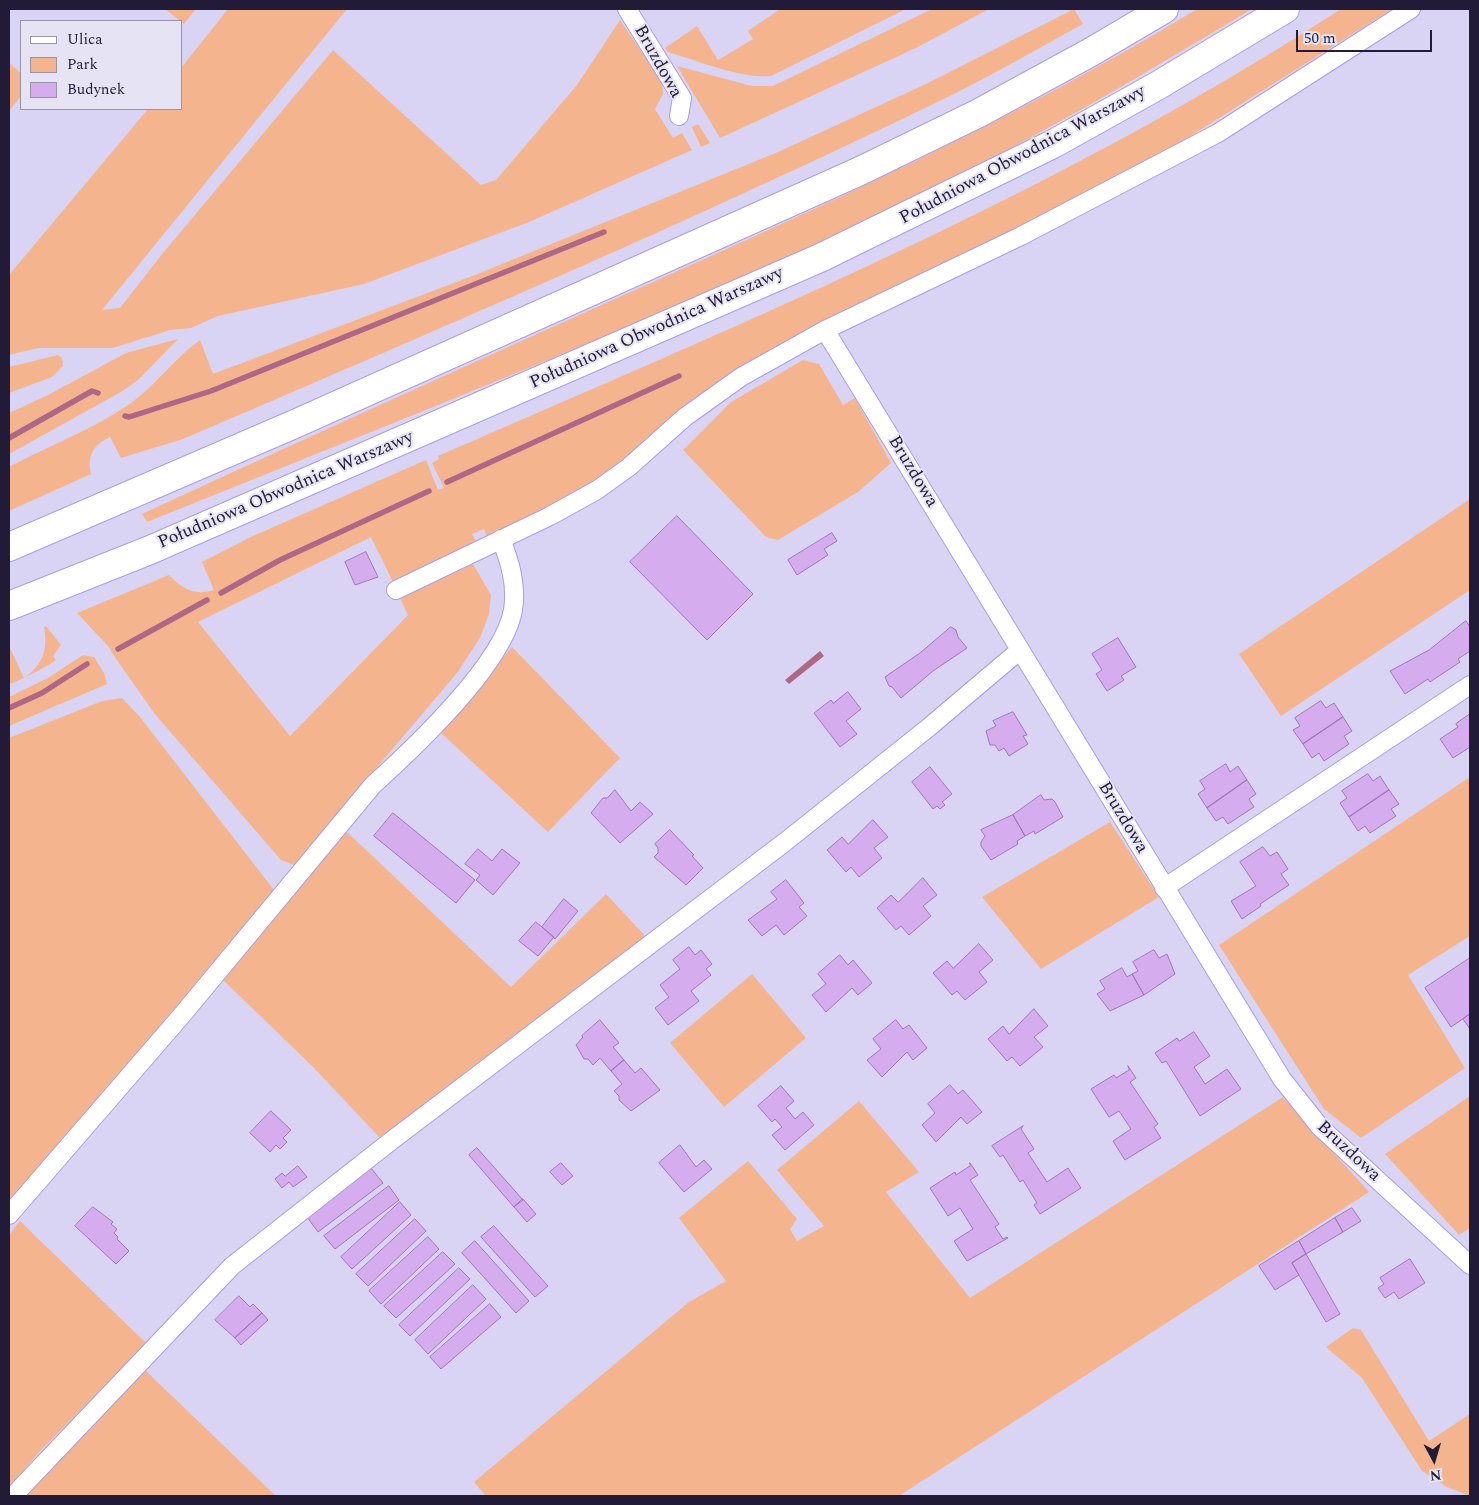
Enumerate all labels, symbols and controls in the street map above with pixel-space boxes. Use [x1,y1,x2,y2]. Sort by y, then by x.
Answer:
legend [20,20,182,110]
scale bar [1299,20,1435,52]
street label: Bruzdowa [628,22,686,102]
text: 50 m [1304,27,1336,50]
text: Ulica [67,28,103,51]
text: Park [67,53,98,76]
text: Budynek [67,78,125,101]
street label: Południowa Obwodnica Warszawy [896,82,1150,230]
street label: Południowa Obwodnica Warszawy [527,263,787,395]
street label: Południowa Obwodnica Warszawy [155,427,417,555]
street label: Bruzdowa [882,432,942,512]
street label: Bruzdowa [1092,778,1152,858]
street label: Bruzdowa [1311,1117,1385,1187]
north arrow [1409,1435,1459,1485]
text: N [1429,1464,1442,1486]

